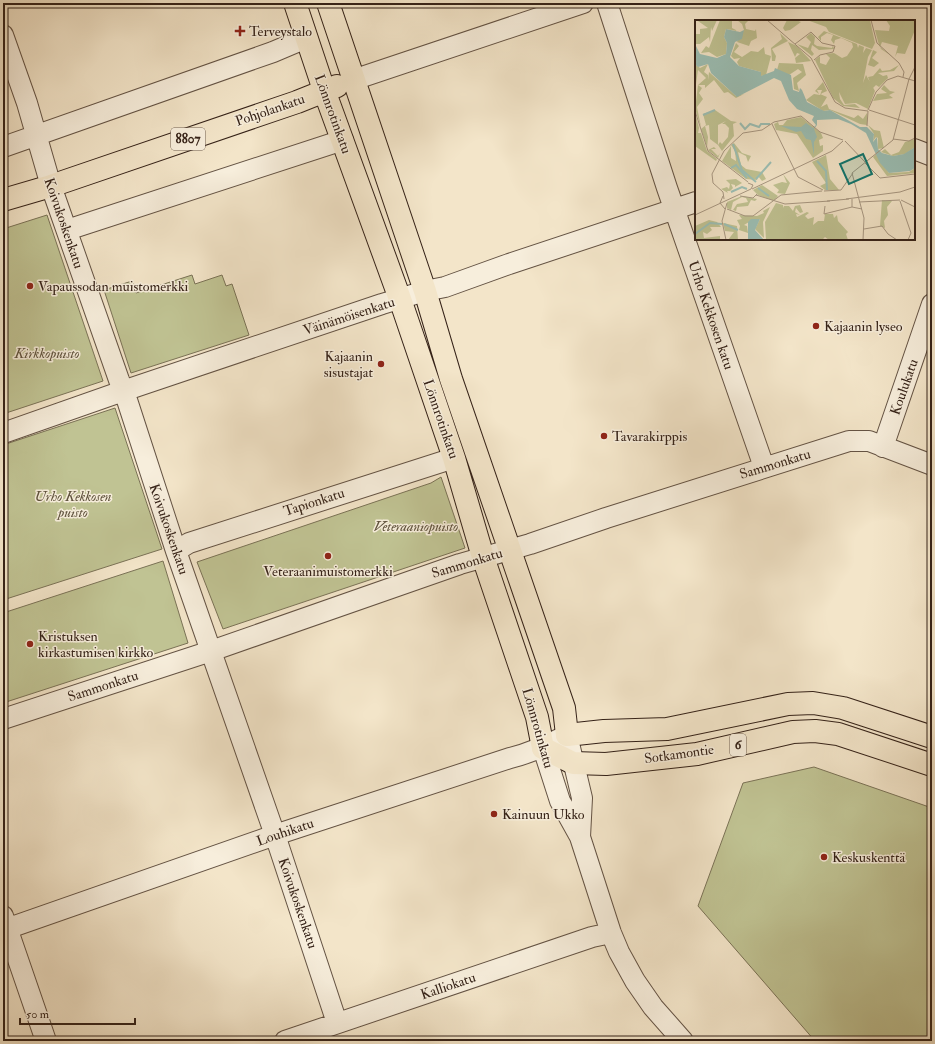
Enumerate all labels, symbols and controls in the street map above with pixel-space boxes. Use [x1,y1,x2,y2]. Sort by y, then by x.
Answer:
inset map [695,20,915,240]
place label: Terveystalo [249,23,312,41]
marker: Terveystalo [234,25,246,37]
street label: Lönnrotinkatu [311,72,355,156]
street label: Pohjolankatu [233,90,307,130]
road number: 8807 [171,128,205,150]
street label: Koivukoskenkatu [41,175,87,271]
street label: Urho Kekkosen katu [684,258,738,372]
place label: Vapaussodan muistomerkki [38,278,189,296]
marker: Vapaussodan muistomerkki [25,281,35,291]
street label: Väinämöisenkatu [301,293,397,339]
place label: Kajaanin lyseo [824,318,903,336]
marker: Kajaanin lyseo [811,321,821,331]
park label: Kirkkopuisto [13,345,80,362]
place label: Kajaanin sisustajat [324,348,373,381]
street label: Koulukatu [886,357,922,417]
marker: Kajaanin sisustajat [376,359,386,369]
street label: Lönnrotinkatu [419,377,463,461]
place label: Tavarakirppis [612,428,688,446]
marker: Tavarakirppis [599,431,609,441]
street label: Sammonkatu [737,445,813,483]
street label: Koivukoskenkatu [146,481,192,577]
street label: Tapionkatu [281,484,347,521]
park label: Urho Kekkosen puisto [35,488,112,521]
park label: Veteraaniopuisto [374,518,458,535]
street label: Sammonkatu [429,544,505,582]
marker: Veteraanimuistomerkki [323,551,333,561]
place label: Veteraanimuistomerkki [263,563,393,580]
place label: Kristuksen kirkastumisen kirkko [38,628,154,661]
marker: Kristuksen kirkastumisen kirkko [25,639,35,649]
street label: Sammonkatu [66,667,140,705]
street label: Lönnrotinkatu [518,686,558,770]
road number: 6 [730,734,746,756]
street label: Sotkamontie [643,741,715,767]
place label: Kainuun Ukko [502,806,585,823]
marker: Kainuun Ukko [489,809,499,819]
street label: Louhikatu [254,814,316,850]
place label: Keskuskenttä [832,849,905,866]
marker: Keskuskenttä [819,852,829,862]
street label: Koivukoskenkatu [275,855,321,951]
street label: Kalliokatu [418,969,478,1003]
scale bar [20,1000,135,1026]
text: 50 m [26,1007,50,1022]

